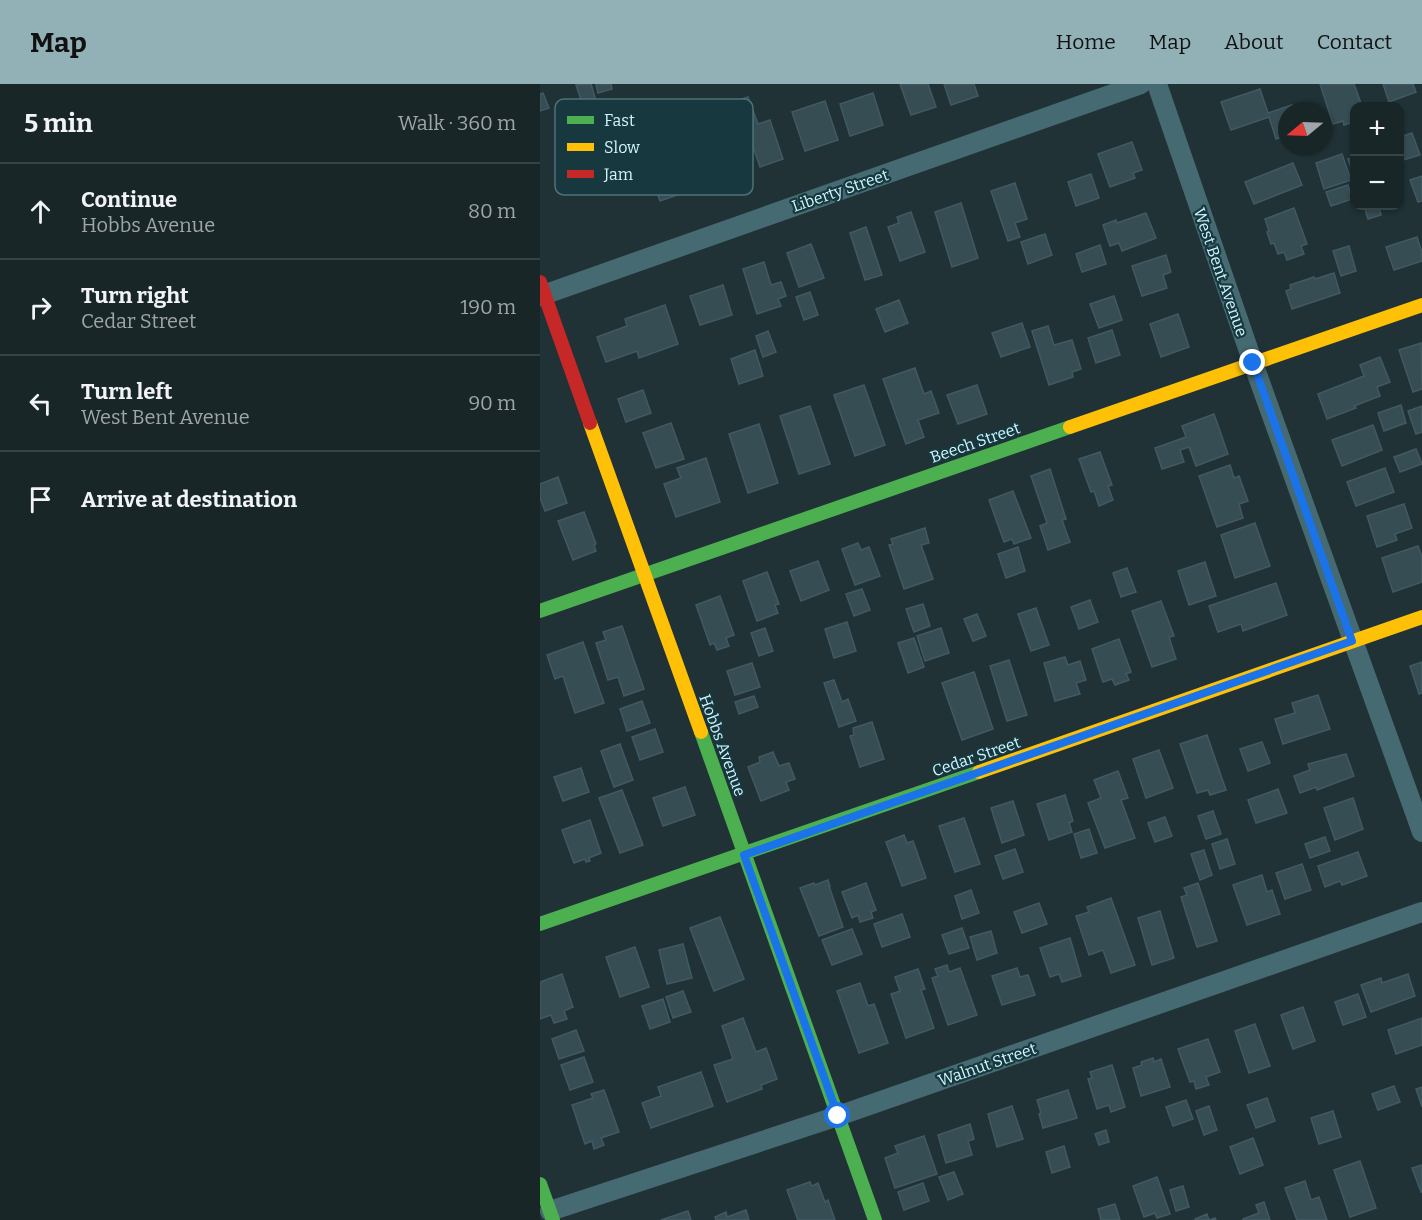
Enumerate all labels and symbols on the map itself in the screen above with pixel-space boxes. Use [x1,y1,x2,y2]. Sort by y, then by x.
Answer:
legend [555,99,753,195]
north arrow [1278,102,1332,156]
text: Fast [604,111,635,130]
text: Slow [604,138,640,157]
text: Jam [603,165,633,184]
street label: Liberty Street [789,165,891,216]
street label: West Bent Avenue [1190,205,1251,339]
route end [1239,349,1265,375]
street label: Beech Street [928,418,1023,467]
street label: Hobbs Avenue [695,692,750,799]
street label: Cedar Street [930,732,1023,780]
street label: Walnut Street [936,1039,1039,1090]
route start [824,1102,850,1128]

